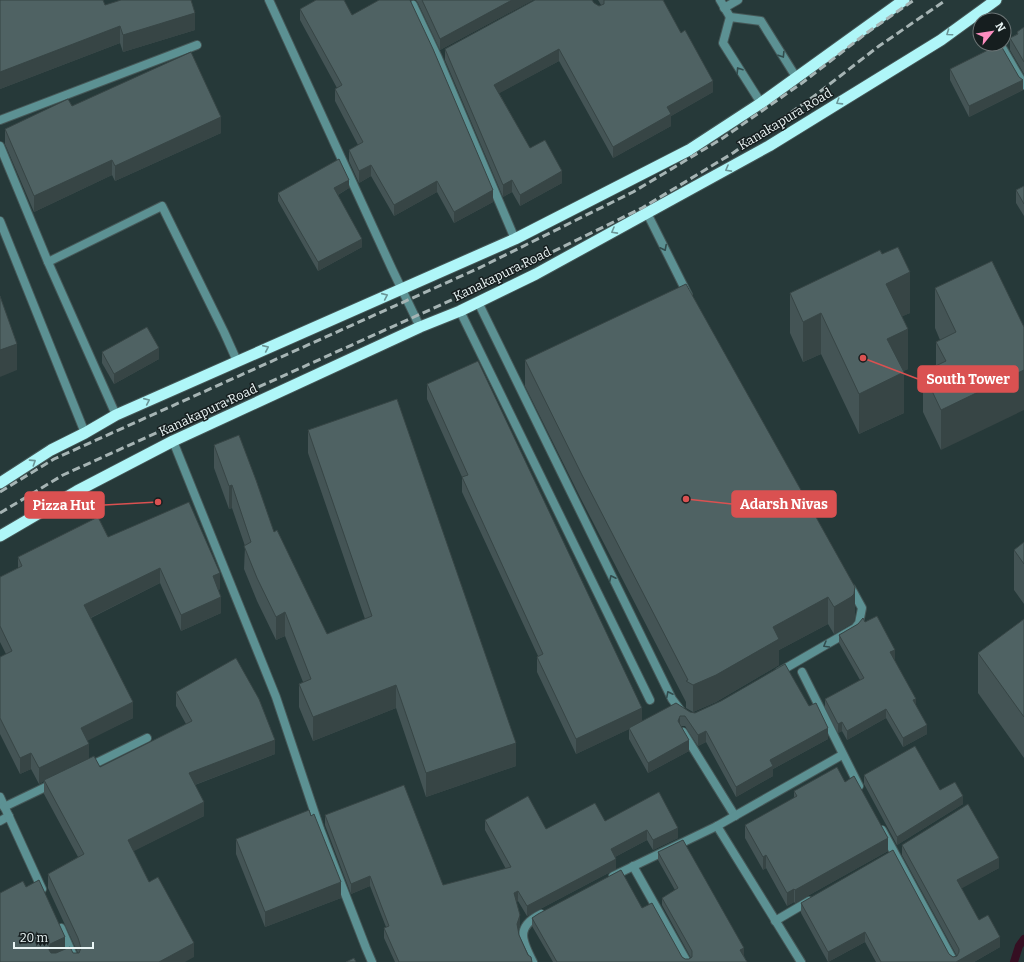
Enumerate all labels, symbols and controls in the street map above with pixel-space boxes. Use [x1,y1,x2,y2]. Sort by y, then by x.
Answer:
north arrow [972,12,1012,52]
text: N [992,20,1008,35]
one-way arrow [947,28,954,35]
one-way arrow [778,51,785,58]
one-way arrow [736,67,744,74]
street label: Kanakapura Road [735,85,835,153]
one-way arrow [836,98,843,105]
one-way arrow [724,164,732,172]
one-way arrow [611,227,618,234]
street label: Kanakapura Road [451,244,553,304]
one-way arrow [659,244,667,251]
one-way arrow [380,293,388,301]
one-way arrow [262,345,269,353]
callout: South Tower [918,366,1018,392]
text: South Tower [926,371,1010,388]
street label: Kanakapura Road [157,381,260,439]
one-way arrow [143,398,151,406]
one-way arrow [28,460,35,467]
callout: Adarsh Nivas [732,491,836,517]
callout: Pizza Hut [25,492,104,518]
text: Adarsh Nivas [740,496,828,513]
text: Pizza Hut [33,497,96,514]
one-way arrow [609,574,617,582]
one-way arrow [823,640,830,647]
one-way arrow [667,691,674,699]
scale bar [14,924,93,950]
text: 20 m [20,931,49,945]

